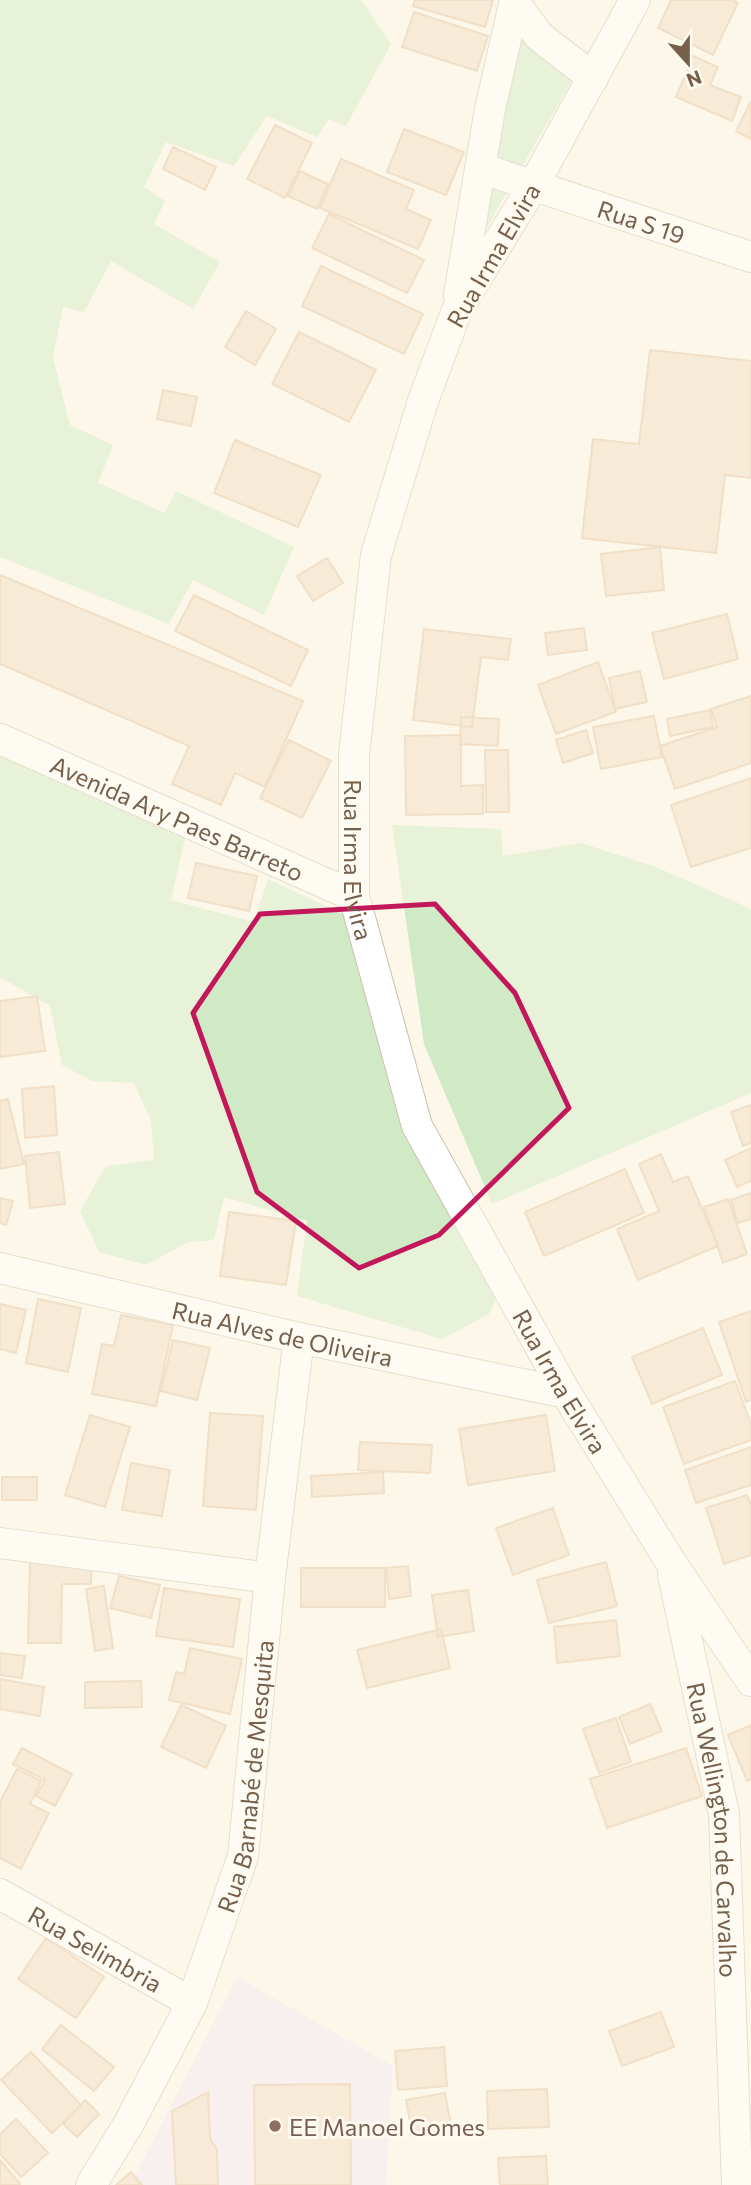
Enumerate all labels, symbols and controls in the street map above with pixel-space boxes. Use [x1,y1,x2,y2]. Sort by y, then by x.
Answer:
north arrow [653,28,723,98]
text: N [683,66,705,93]
street label: Rua Irma Elvira [440,178,546,332]
street label: Rua S 19 [594,193,689,249]
street label: Avenida Ary Paes Barreto [46,749,308,886]
street label: Rua Irma Elvira [340,779,380,943]
street label: Rua Alves de Oliveira [170,1294,395,1371]
street label: Rua Irma Elvira [508,1304,614,1458]
street label: Rua Barnabé de Mesquita [210,1639,278,1916]
street label: Rua Wellington de Carvalho [682,1679,744,1978]
street label: Rua Selimbria [24,1899,168,1998]
place label: EE Manoel Gomes [289,2112,485,2141]
marker: EE Manoel Gomes [267,2118,283,2134]

